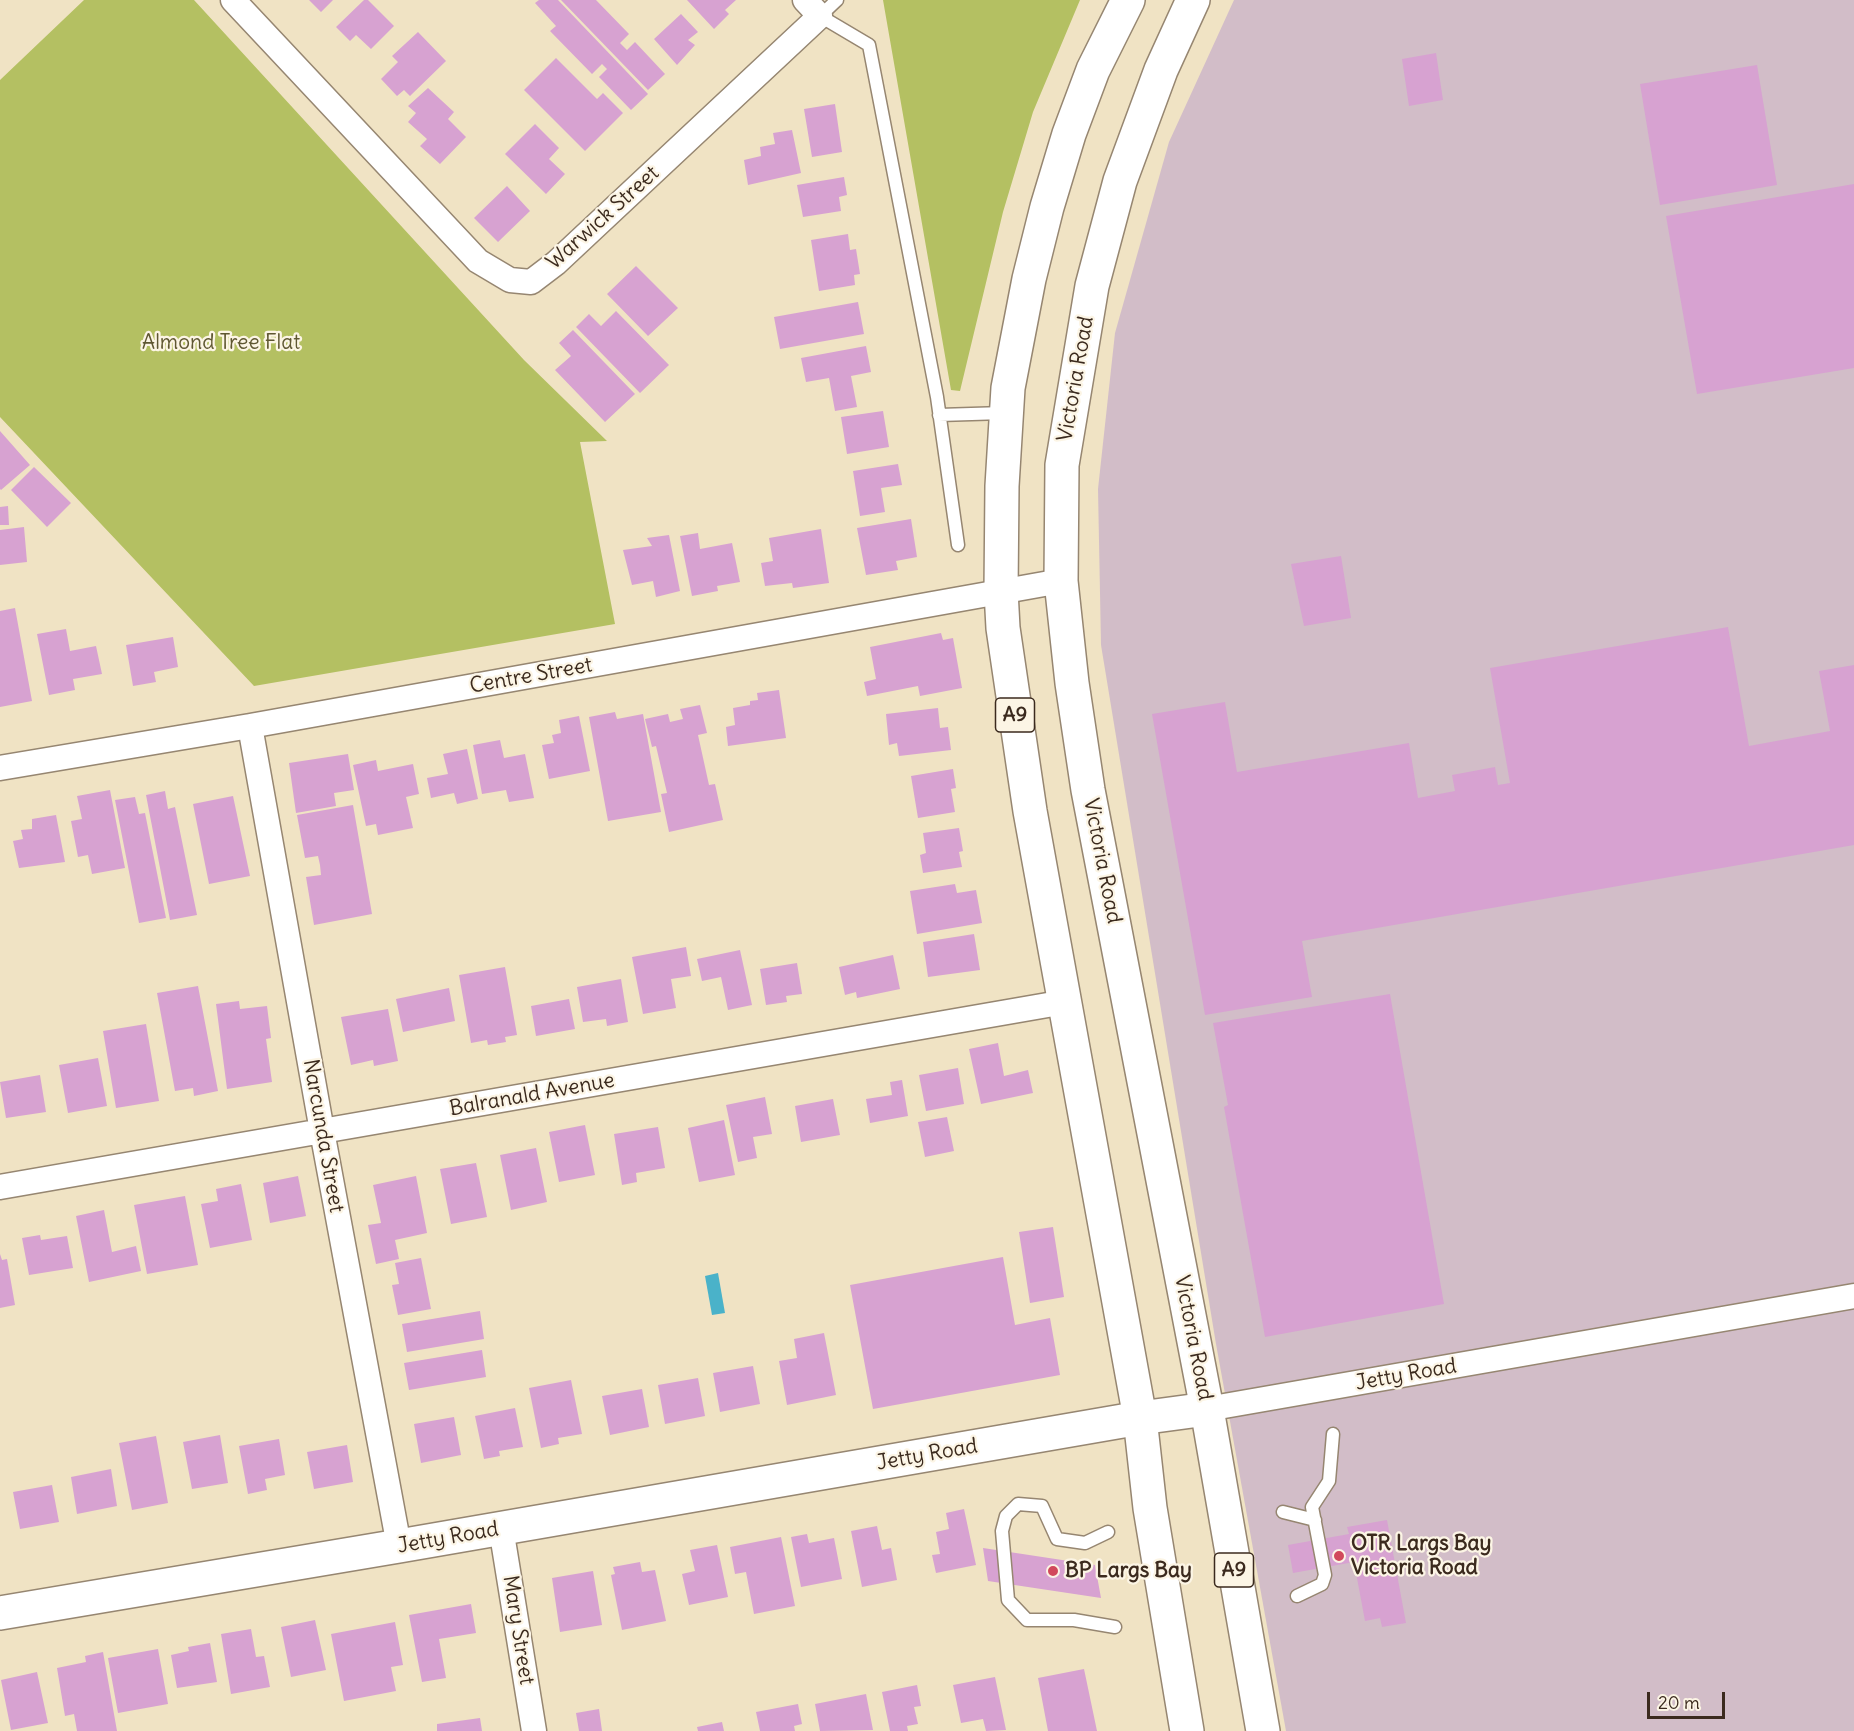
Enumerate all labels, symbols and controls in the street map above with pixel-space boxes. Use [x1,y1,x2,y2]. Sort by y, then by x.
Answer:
street label: Warwick Street [542,161,664,275]
street label: Victoria Road [1053,314,1099,444]
park label: Almond Tree Flat [142,330,300,356]
street label: Centre Street [468,653,594,699]
road number: A9 [996,698,1034,732]
street label: Victoria Road [1078,796,1126,926]
street label: Narcunda Street [297,1057,349,1215]
street label: Balranald Avenue [447,1068,617,1122]
street label: Victoria Road [1169,1273,1217,1403]
street label: Jetty Road [1353,1354,1459,1396]
street label: Jetty Road [874,1434,980,1476]
street label: Jetty Road [395,1517,501,1559]
place label: OTR Largs Bay Victoria Road [1351,1531,1491,1581]
marker: OTR Largs Bay Victoria Road [1332,1549,1346,1563]
road number: A9 [1214,1553,1254,1587]
place label: BP Largs Bay [1065,1558,1192,1584]
marker: BP Largs Bay [1046,1564,1060,1578]
street label: Mary Street [497,1573,539,1687]
scale bar [1650,1680,1728,1718]
text: 20 m [1658,1691,1700,1714]

